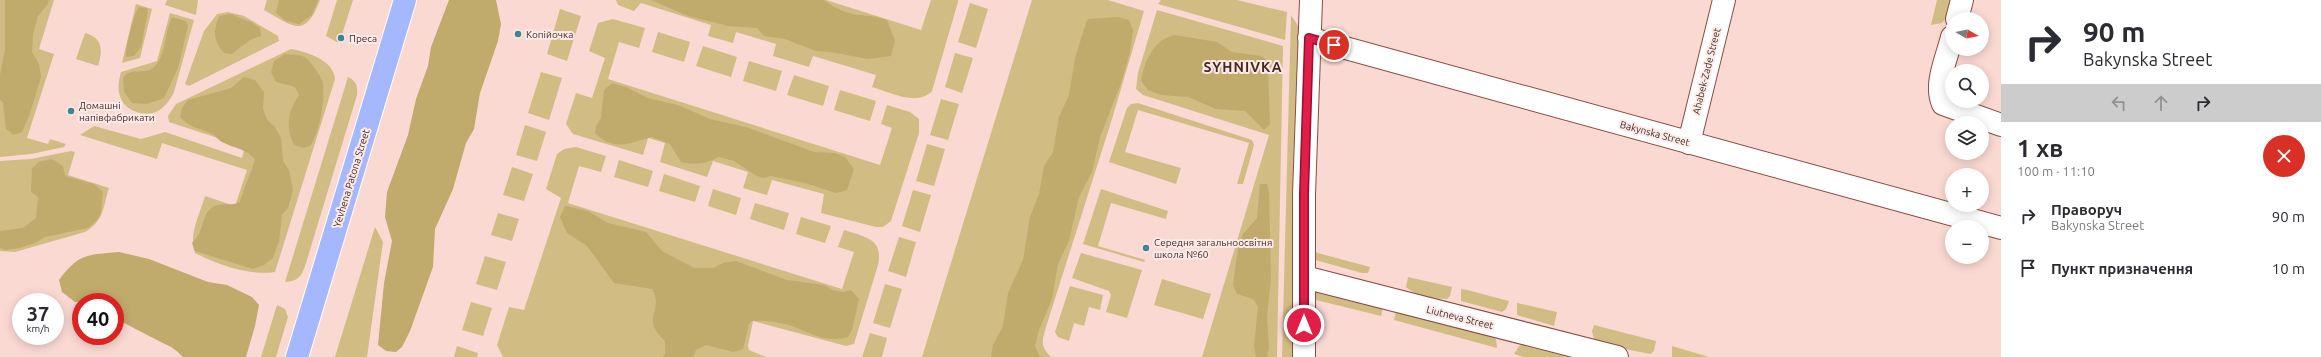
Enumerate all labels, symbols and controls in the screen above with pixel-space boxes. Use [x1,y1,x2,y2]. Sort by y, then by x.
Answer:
north arrow [1945,12,1989,56]
map controls [1945,12,1989,264]
icon: right [2017,16,2069,68]
text: 90 m [2083,16,2145,47]
street label: Ahabek-Zade Street [1690,27,1723,116]
pin [1317,28,1351,62]
marker: Копійочка [513,29,523,39]
place label: Копійочка [526,29,573,40]
marker: Преса [336,33,346,43]
place label: Преса [349,33,377,44]
icon: arrive [1323,34,1345,56]
text: Bakynska Street [2083,49,2212,69]
district label: SYHNIVKA [1204,59,1282,75]
button: search [1945,64,1989,108]
icon: left [2108,92,2130,114]
icon: ahead [2150,92,2172,114]
icon: right [2192,92,2214,114]
place label: Домашні напівфабрикати [79,100,155,123]
marker: Домашні напівфабрикати [66,106,76,116]
button: layers [1945,116,1989,160]
street label: Bakynska Street [1619,119,1691,148]
street label: Yevhena Patona Street [331,128,372,229]
text: 1 хв [2017,135,2063,162]
button: close [2263,135,2305,177]
text: 100 m · 11:10 [2017,164,2095,178]
button: + [1945,168,1989,212]
text: Праворуч [2051,201,2122,218]
icon: right [2017,205,2039,227]
text: 90 m [2272,208,2305,225]
text: Bakynska Street [2051,218,2144,232]
button: − [1945,220,1989,264]
place label: Середня загальноосвітня школа №60 [1154,237,1272,260]
marker: Середня загальноосвітня школа №60 [1141,243,1151,253]
icon: arrive [2017,257,2039,279]
text: Пункт призначення [2051,260,2193,277]
text: 10 m [2272,260,2305,277]
speed limit sign: 40 [72,293,124,345]
text: 37 [27,302,49,325]
position arrow [1283,304,1325,346]
street label: Liutneva Street [1425,304,1495,331]
text: km/h [26,323,50,334]

